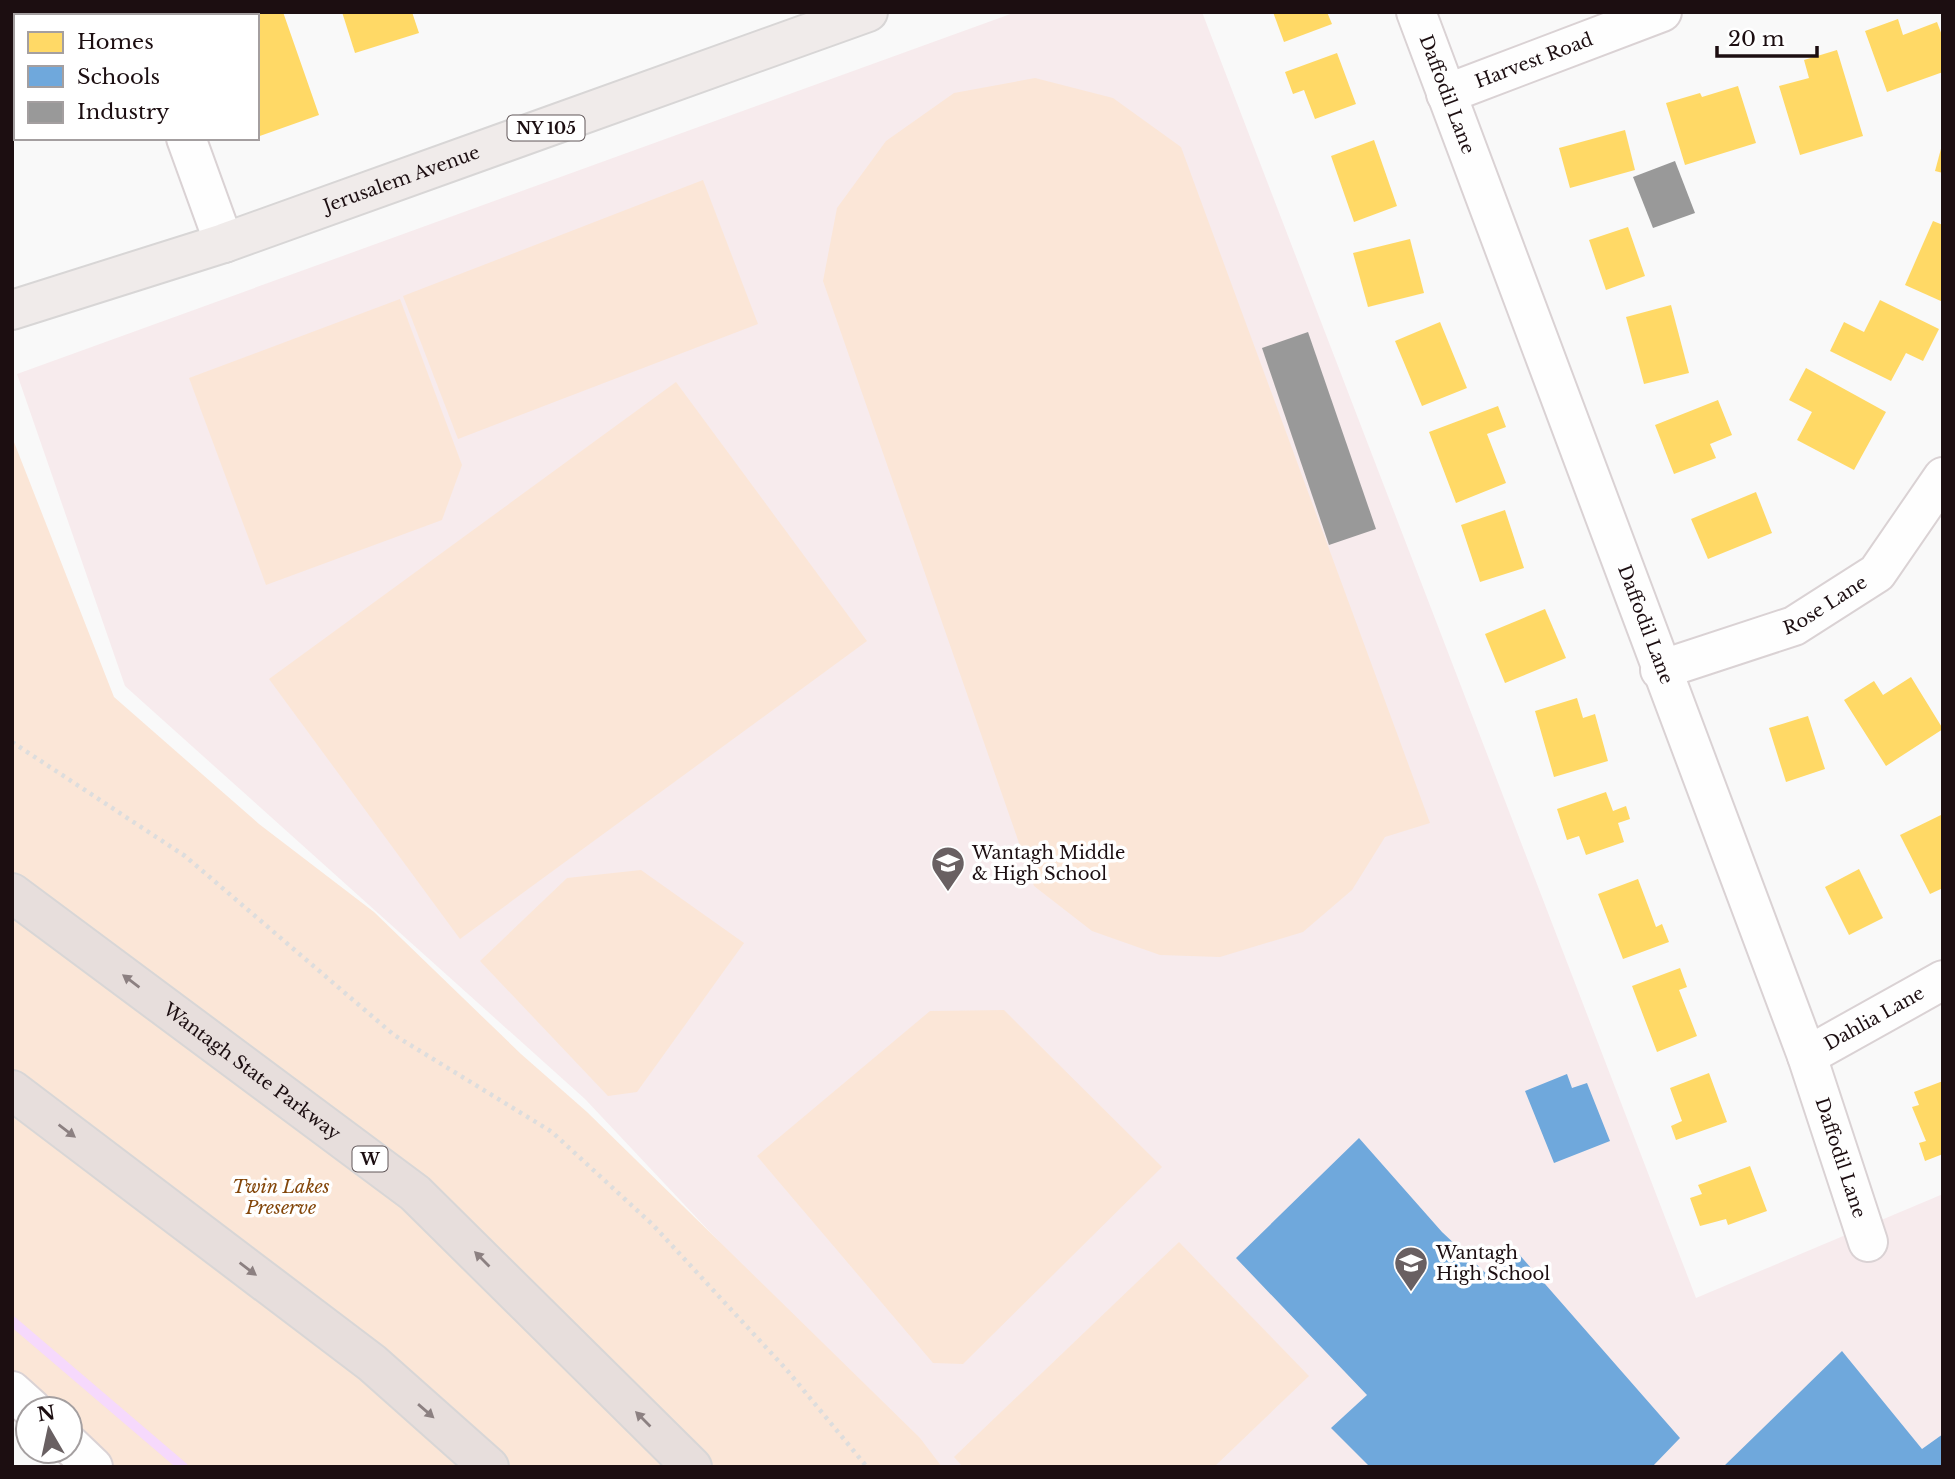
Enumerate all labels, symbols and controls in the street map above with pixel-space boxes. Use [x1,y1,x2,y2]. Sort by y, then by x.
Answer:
legend [14,14,259,140]
scale bar [1717,14,1817,58]
text: 20 m [1728,26,1785,52]
street label: Harvest Road [1472,28,1596,93]
text: Homes [77,29,154,55]
street label: Daffodil Lane [1415,32,1479,157]
text: Schools [77,64,160,90]
text: Industry [77,99,170,125]
road number: NY 105 [508,116,584,140]
street label: Jerusalem Avenue [319,141,483,218]
street label: Daffodil Lane [1613,562,1678,687]
street label: Rose Lane [1780,571,1871,640]
place label: Wantagh Middle & High School [971,842,1125,885]
school or university icon: Wantagh Middle & High School [929,844,967,893]
one-way arrow [122,974,140,988]
street label: Dahlia Lane [1820,982,1928,1055]
street label: Wantagh State Parkway [158,998,345,1145]
street label: Daffodil Lane [1810,1095,1870,1221]
one-way arrow [57,1124,75,1139]
road number: W [352,1147,388,1172]
park label: Twin Lakes Preserve [232,1176,330,1219]
place label: Wantagh High School [1435,1242,1550,1285]
school or university icon: Wantagh High School [1392,1244,1430,1293]
one-way arrow [473,1250,490,1267]
one-way arrow [238,1262,256,1277]
north arrow [14,1395,84,1465]
text: N [36,1401,57,1426]
one-way arrow [417,1403,434,1418]
one-way arrow [635,1411,652,1427]

